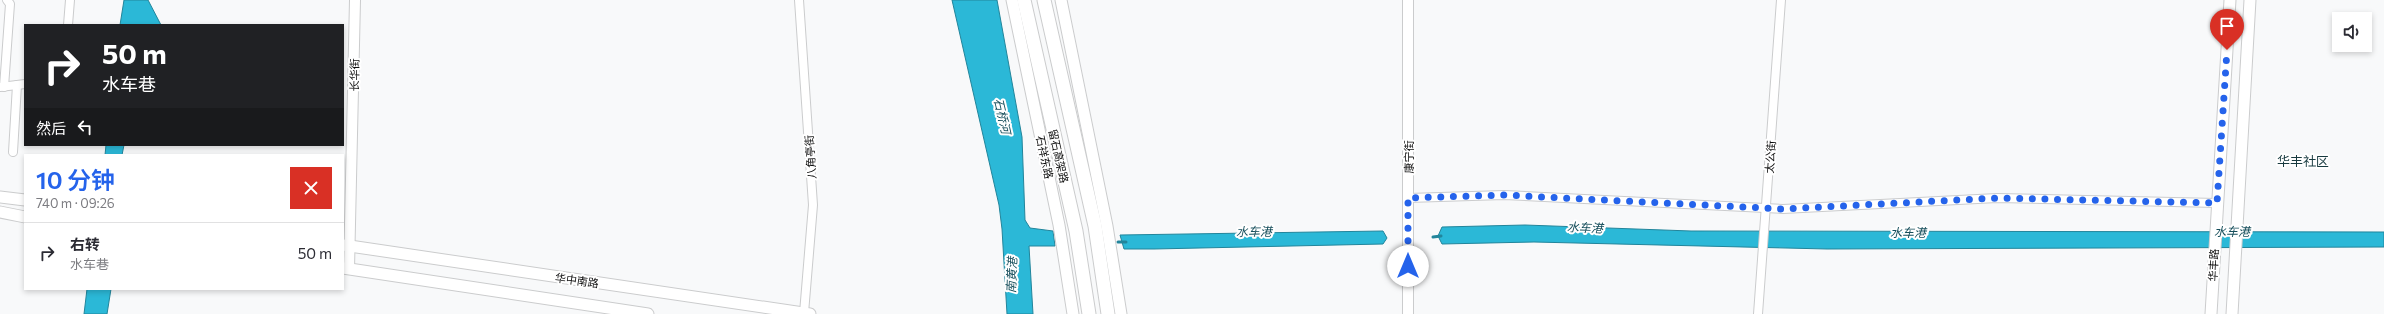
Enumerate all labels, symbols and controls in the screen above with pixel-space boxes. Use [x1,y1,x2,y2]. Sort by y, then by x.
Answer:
pin [2210,9,2244,50]
map controls [2332,12,2372,52]
button: sound [2332,12,2372,52]
icon: arrive [2216,15,2238,37]
text: 50 m [102,36,167,70]
icon: right [36,40,88,92]
street label: 长华街 [347,58,361,92]
text: 水车巷 [102,73,156,95]
water label: 石桥河 [992,97,1014,137]
icon: left [74,116,96,138]
text: 然后 [36,119,66,137]
street label: 留石高架路 [1046,128,1072,184]
street label: 石祥东路 [1034,134,1056,180]
street label: 八角亭街 [802,135,818,179]
street label: 太公街 [1762,140,1778,174]
street label: 康宁街 [1402,141,1415,174]
district label: 华丰社区 [2277,153,2329,169]
text: 10 分钟 [36,165,115,194]
button: close [290,167,332,209]
text: 740 m · 09:26 [36,195,115,211]
water label: 水车港 [1567,219,1605,235]
water label: 水车港 [1236,224,1274,238]
water label: 水车港 [2214,224,2252,238]
water label: 水车港 [1890,225,1928,239]
text: 右转 [70,235,100,253]
icon: right [36,242,58,264]
text: 50 m [298,244,332,262]
position arrow [1387,245,1429,287]
street label: 华丰路 [2206,248,2220,282]
water label: 南黄港 [1003,255,1019,293]
text: 水车巷 [70,256,109,272]
street label: 华中南路 [554,271,600,289]

